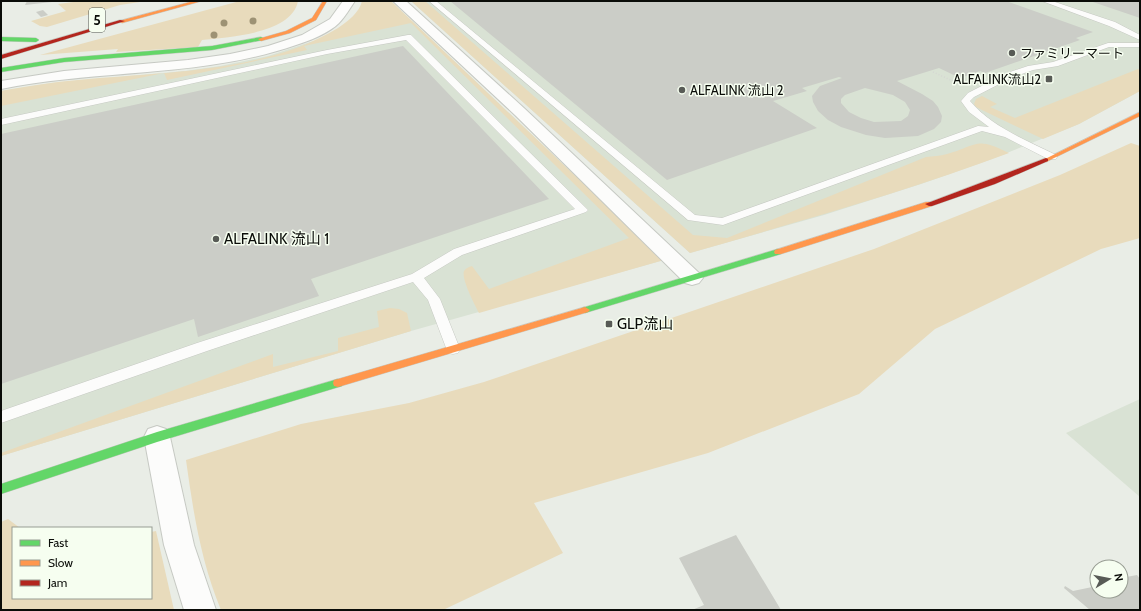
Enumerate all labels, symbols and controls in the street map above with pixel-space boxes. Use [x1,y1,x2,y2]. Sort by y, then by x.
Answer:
road number: 5 [89,8,105,32]
place label: ファミリーマート [1020,45,1124,61]
marker: ファミリーマート [1007,48,1017,58]
place label: ALFALINK流山2 [953,71,1041,87]
marker: ALFALINK流山2 [1044,74,1054,84]
place label: ALFALINK 流山 2 [690,82,784,98]
marker: ALFALINK 流山 2 [677,85,687,95]
place label: ALFALINK 流山 1 [224,230,329,248]
marker: ALFALINK 流山 1 [211,234,221,244]
place label: GLP流山 [617,315,673,333]
marker: GLP流山 [604,319,614,329]
legend [12,527,152,599]
text: Fast [48,535,68,550]
text: Slow [48,555,73,570]
north arrow [1089,559,1129,599]
text: N [1111,572,1126,582]
text: Jam [47,575,67,590]

